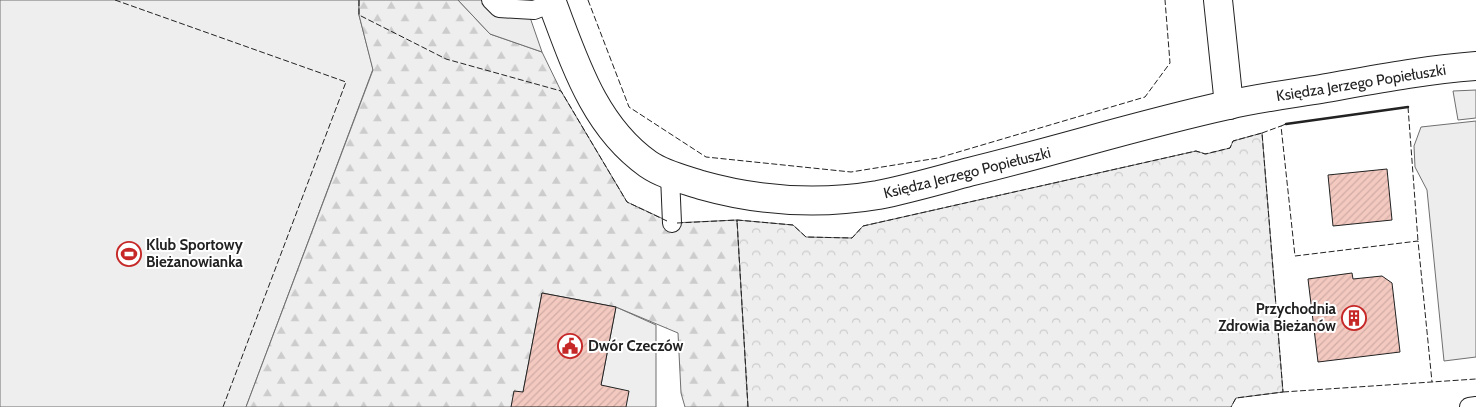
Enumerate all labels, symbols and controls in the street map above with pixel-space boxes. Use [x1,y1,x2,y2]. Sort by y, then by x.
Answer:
street label: Księdza Jerzego Popiełuszki [1275,61,1447,105]
street label: Księdza Jerzego Popiełuszki [882,144,1052,202]
place label: Klub Sportowy Bieżanowianka [146,236,244,271]
sports icon: Klub Sportowy Bieżanowianka [116,241,142,267]
place label: Przychodnia Zdrowia Bieżanów [1218,300,1337,335]
building icon: Przychodnia Zdrowia Bieżanów [1341,305,1367,331]
public building icon: Dwór Czeczów [557,333,583,359]
place label: Dwór Czeczów [588,337,684,355]

